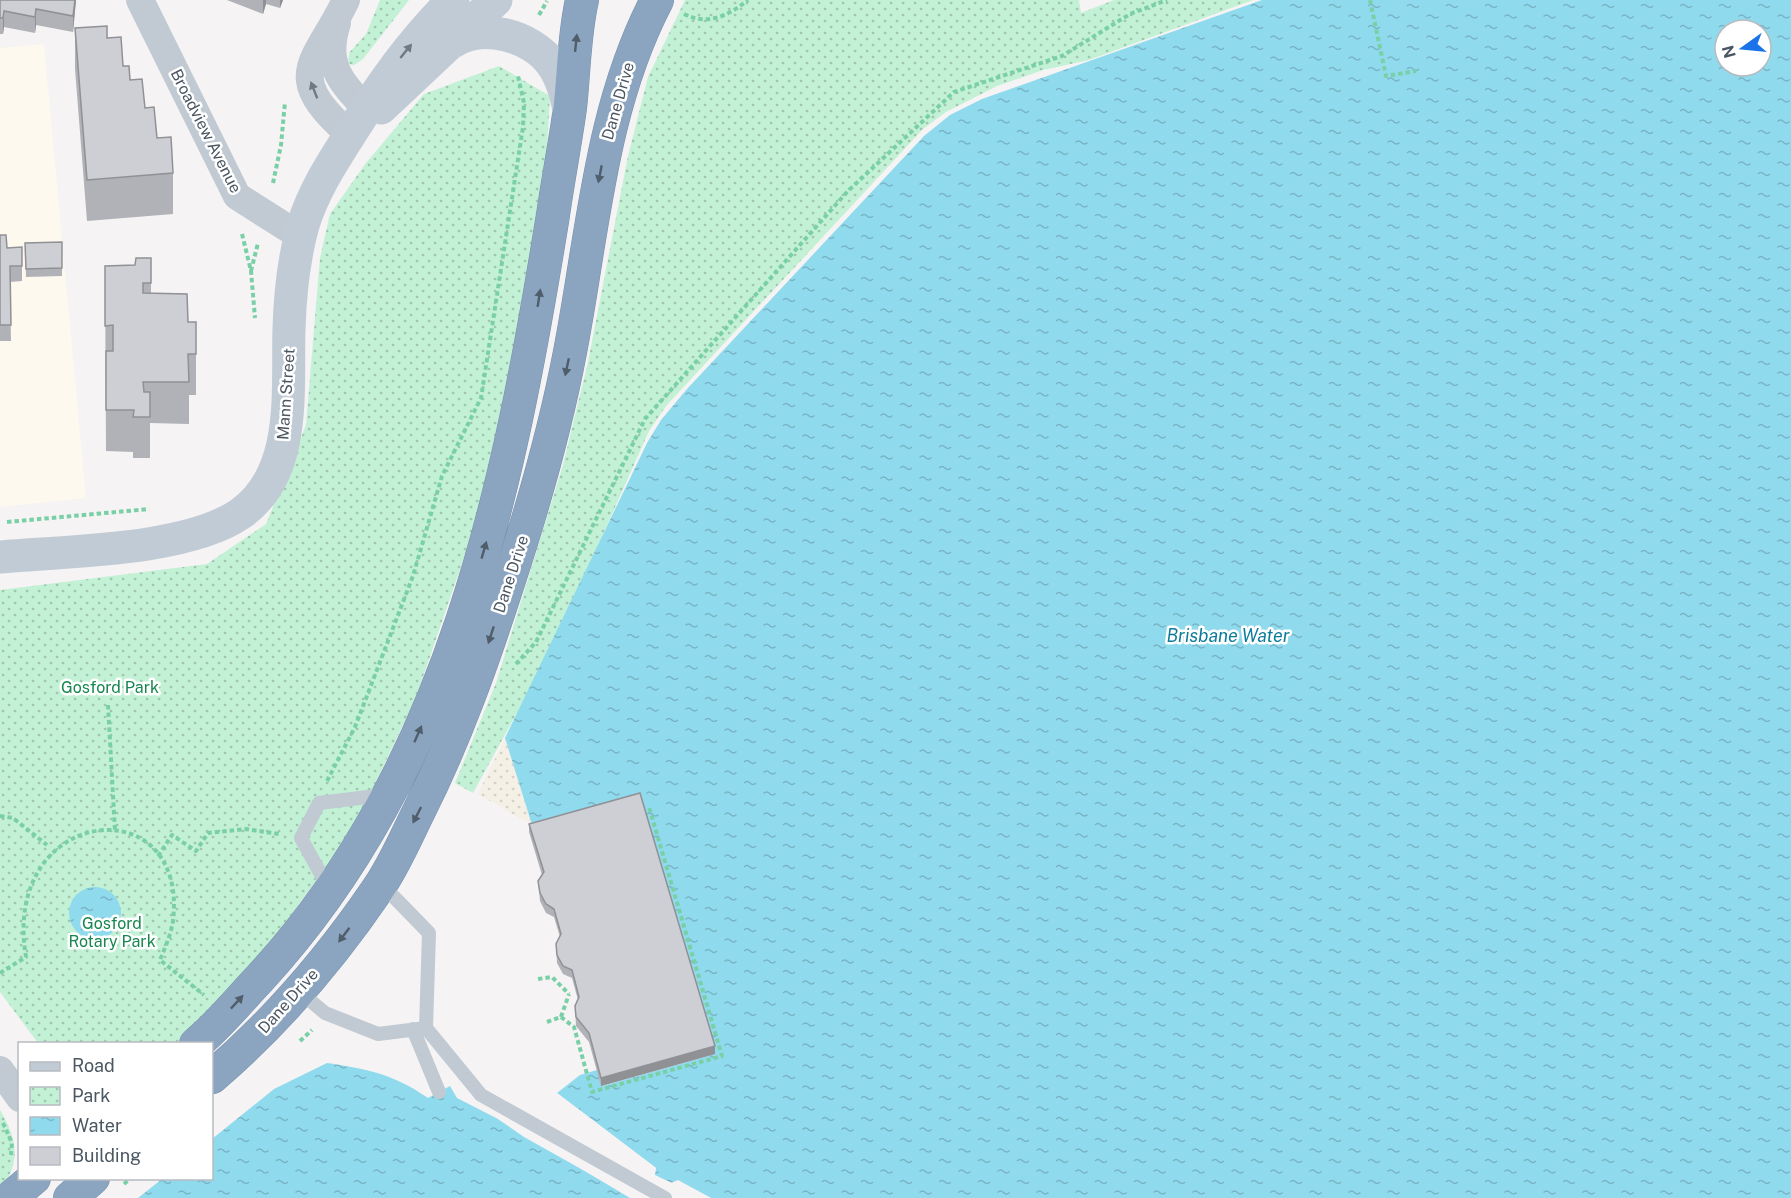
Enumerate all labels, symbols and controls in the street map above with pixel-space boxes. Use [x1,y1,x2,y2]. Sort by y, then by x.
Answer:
north arrow [1713,18,1773,78]
one-way arrow [571,34,581,53]
one-way arrow [399,43,412,59]
text: N [1718,43,1740,60]
street label: Dane Drive [598,60,638,142]
street label: Broadview Avenue [167,66,245,196]
one-way arrow [309,81,318,99]
one-way arrow [595,165,604,184]
one-way arrow [535,289,544,308]
street label: Mann Street [273,347,299,441]
one-way arrow [562,357,571,376]
street label: Dane Drive [490,533,532,615]
one-way arrow [480,541,489,559]
water label: Brisbane Water [1166,625,1290,646]
one-way arrow [486,626,496,644]
park label: Gosford Park [61,678,159,697]
one-way arrow [414,725,423,742]
one-way arrow [412,806,422,823]
park label: Gosford Rotary Park [68,914,156,951]
one-way arrow [338,927,350,942]
street label: Dane Drive [254,965,322,1037]
one-way arrow [230,995,243,1010]
legend [18,1042,213,1180]
text: Road [72,1055,115,1076]
text: Park [72,1085,110,1106]
text: Water [72,1115,122,1136]
text: Building [72,1145,141,1166]

